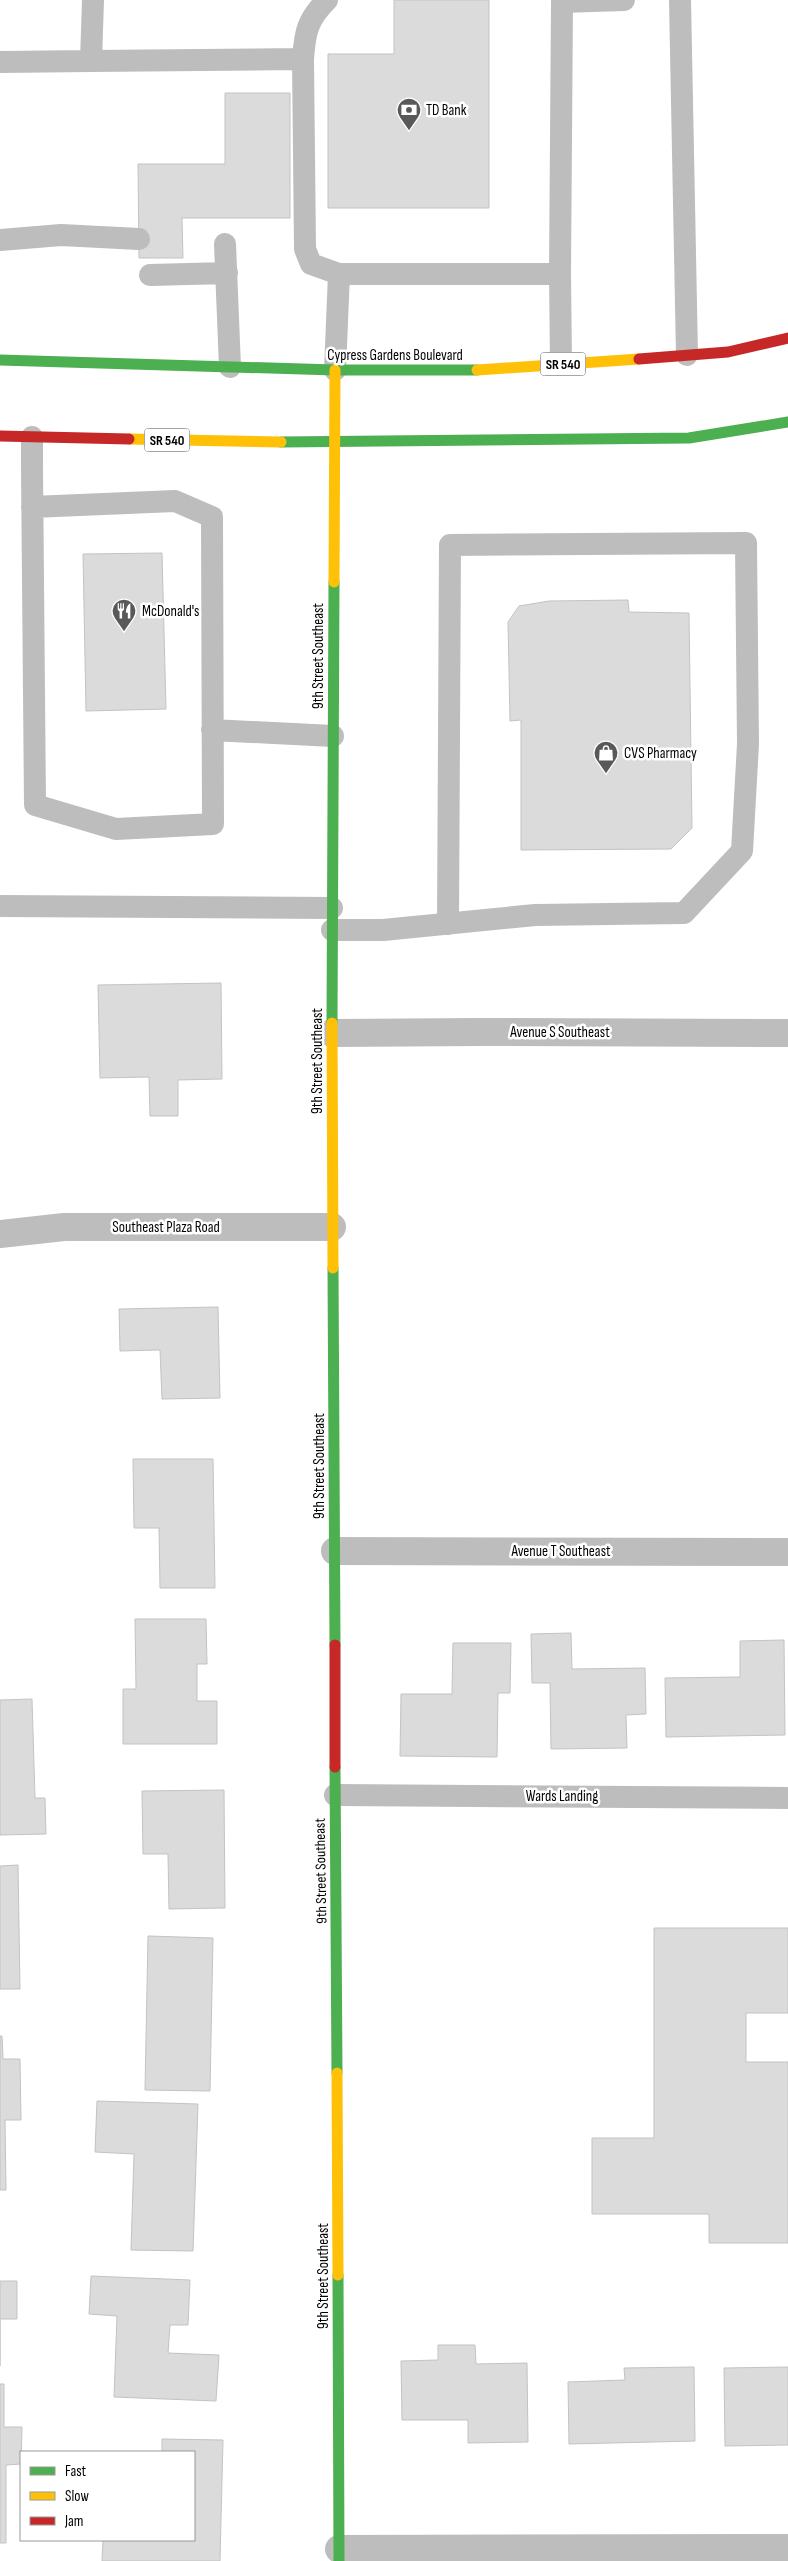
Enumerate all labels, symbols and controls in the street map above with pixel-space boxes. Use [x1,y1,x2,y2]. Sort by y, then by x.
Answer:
bank icon: TD Bank [396,97,422,131]
place label: TD Bank [426,101,467,120]
street label: Cypress Gardens Boulevard [327,346,463,365]
road number: SR 540 [540,352,586,376]
road number: SR 540 [144,428,190,452]
restaurant icon: McDonald's [111,598,137,632]
place label: McDonald's [142,602,200,621]
street label: 9th Street Southeast [309,603,328,709]
shop icon: CVS Pharmacy [593,740,619,774]
place label: CVS Pharmacy [624,744,697,763]
street label: 9th Street Southeast [308,1008,327,1114]
street label: Avenue S Southeast [509,1023,610,1042]
street label: Southeast Plaza Road [112,1218,220,1237]
street label: 9th Street Southeast [310,1413,329,1519]
street label: Avenue T Southeast [510,1542,611,1561]
street label: Wards Landing [526,1787,598,1806]
street label: 9th Street Southeast [311,1817,331,1924]
street label: 9th Street Southeast [314,2223,333,2329]
legend [20,2451,195,2541]
text: Fast [65,2462,87,2481]
text: Slow [65,2487,89,2506]
text: Jam [64,2512,83,2531]

